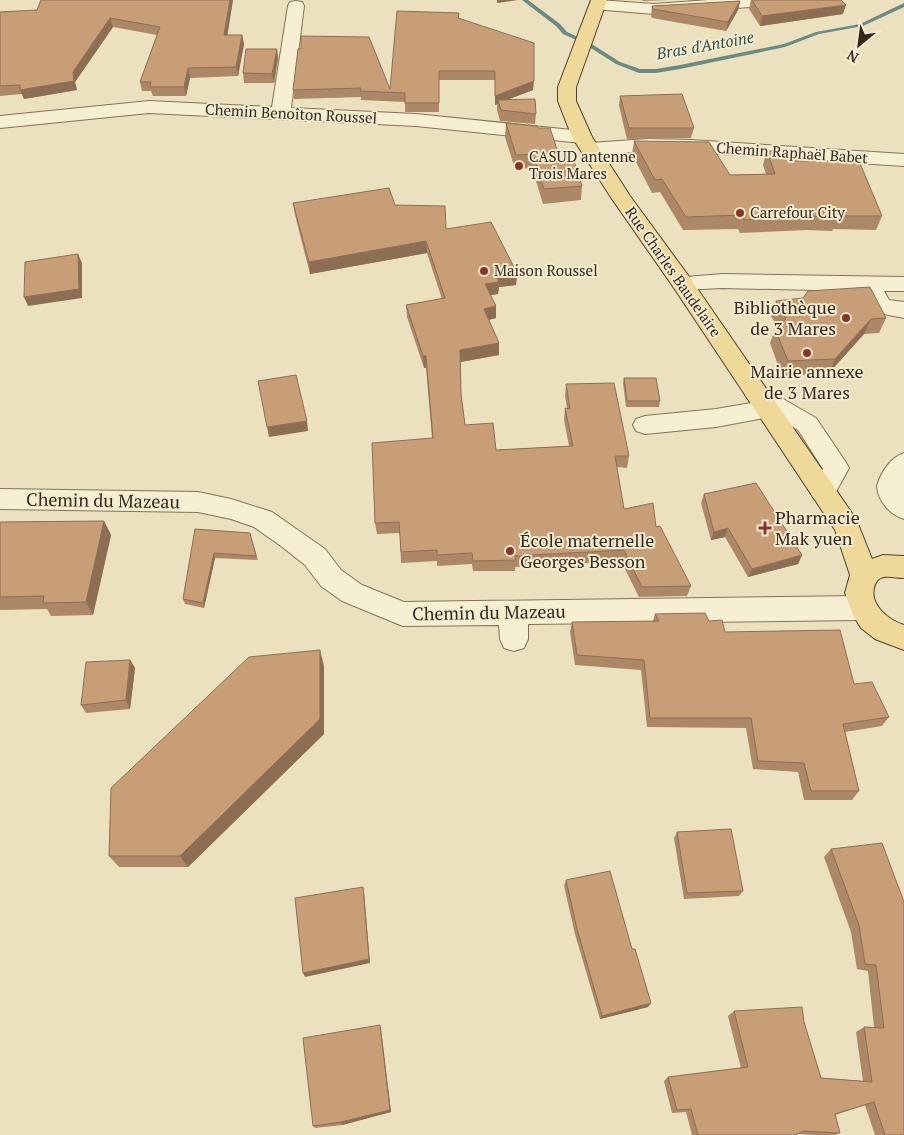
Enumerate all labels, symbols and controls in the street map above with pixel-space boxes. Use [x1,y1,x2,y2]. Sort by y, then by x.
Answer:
north arrow [834,20,884,70]
water label: Bras d'Antoine [654,26,755,65]
text: N [843,46,862,68]
street label: Chemin Benoîton Roussel [205,99,378,127]
street label: Chemin Raphaël Babet [716,137,869,167]
place label: CASUD antenne Trois Mares [529,146,636,183]
marker: CASUD antenne Trois Mares [513,160,525,172]
street label: Rue Charles Baudelaire [621,202,726,340]
place label: Carrefour City [750,202,845,222]
marker: Carrefour City [734,207,746,219]
place label: Maison Roussel [494,260,598,280]
marker: Maison Roussel [478,265,490,277]
place label: Bibliothèque de 3 Mares [734,295,836,340]
marker: Bibliothèque de 3 Mares [840,312,852,324]
marker: Mairie annexe de 3 Mares [801,347,813,359]
place label: Mairie annexe de 3 Mares [750,359,864,404]
street label: Chemin du Mazeau [26,487,180,513]
place label: Pharmacie Mak yuen [775,505,860,550]
marker: Pharmacie Mak yuen [759,522,771,534]
place label: École maternelle Georges Besson [520,528,654,573]
marker: École maternelle Georges Besson [504,545,516,557]
street label: Chemin du Mazeau [412,599,566,625]

